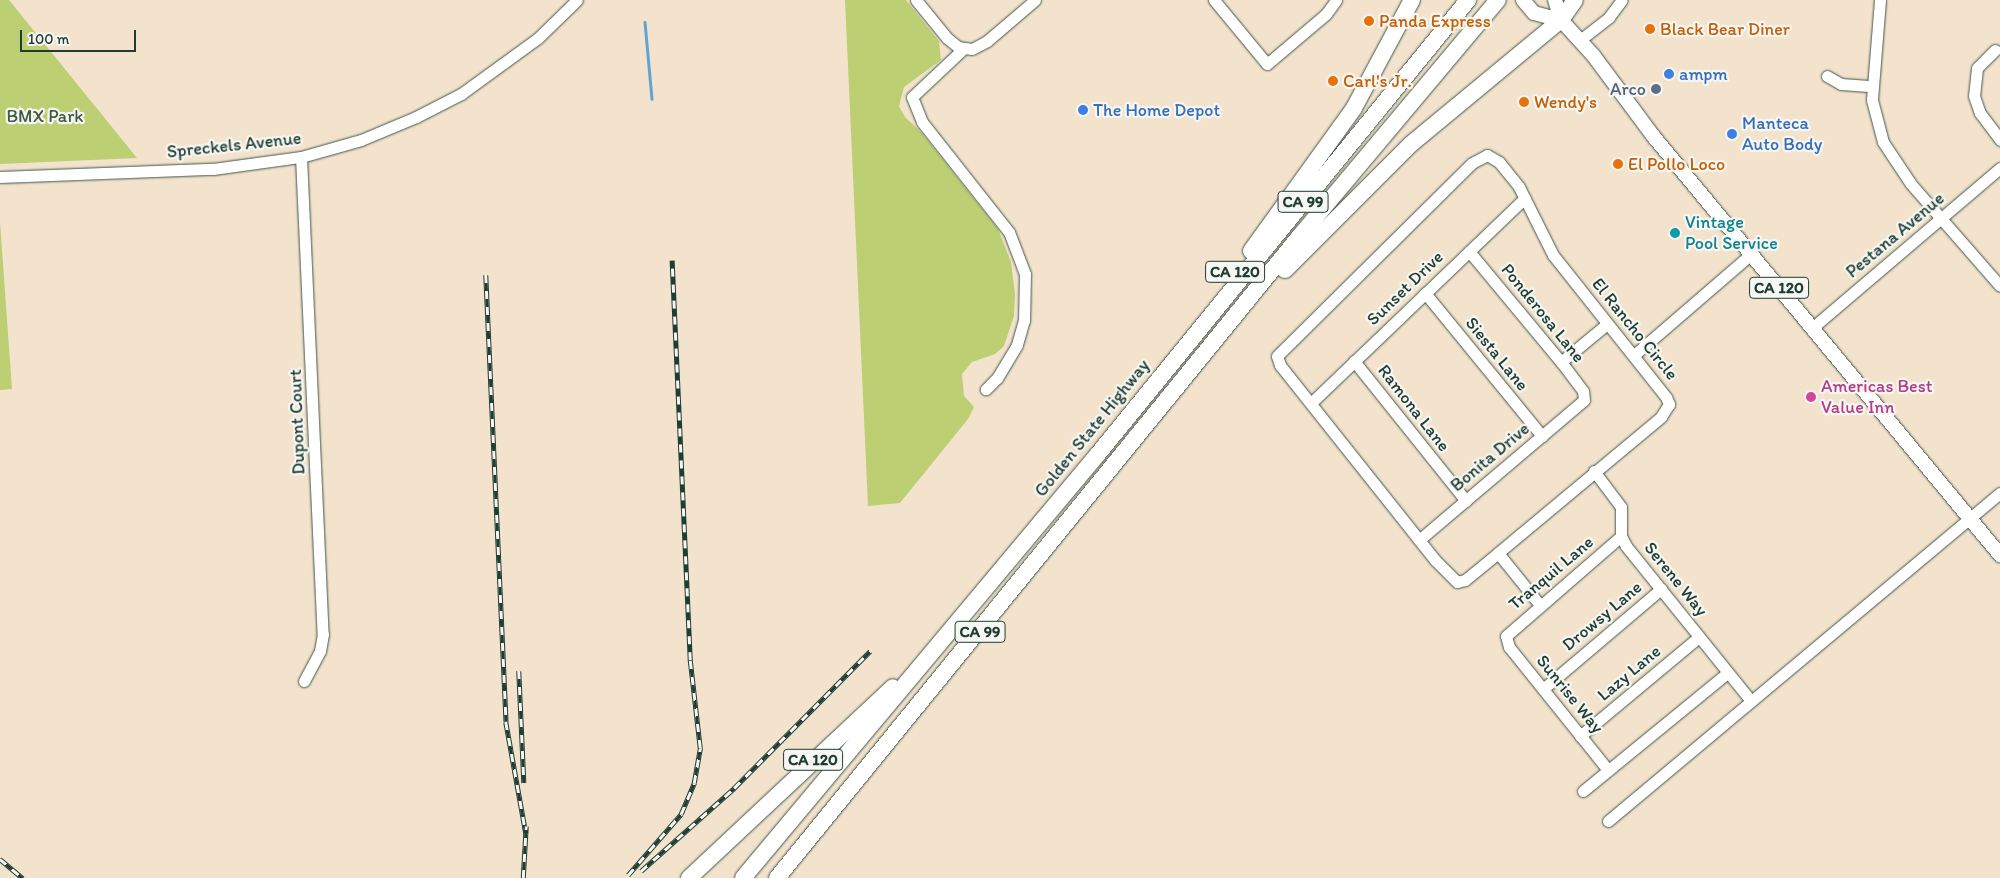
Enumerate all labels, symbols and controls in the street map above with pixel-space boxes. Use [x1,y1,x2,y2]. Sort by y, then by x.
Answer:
place label: Panda Express [1379,10,1490,32]
marker: Panda Express [1363,15,1375,27]
place label: Black Bear Diner [1660,18,1790,40]
scale bar [22,20,139,52]
marker: Black Bear Diner [1644,23,1656,35]
text: 100 m [28,30,69,48]
place label: ampm [1679,63,1728,85]
marker: ampm [1663,68,1675,80]
place label: Carl's Jr. [1343,70,1412,92]
marker: Carl's Jr. [1327,75,1339,87]
place label: Arco [1610,78,1646,100]
marker: Arco [1650,83,1662,95]
place label: Wendy's [1534,91,1597,113]
marker: Wendy's [1518,96,1530,108]
place label: The Home Depot [1093,99,1221,121]
marker: The Home Depot [1077,104,1089,116]
park label: BMX Park [6,105,84,127]
place label: Manteca Auto Body [1742,113,1822,156]
street label: Spreckels Avenue [166,127,302,163]
marker: Manteca Auto Body [1726,128,1738,140]
place label: El Pollo Loco [1628,153,1725,175]
marker: El Pollo Loco [1612,158,1624,170]
road number: CA 99 [1277,188,1329,216]
street label: Pestana Avenue [1841,188,1949,282]
place label: Vintage Pool Service [1685,212,1778,254]
marker: Vintage Pool Service [1669,227,1681,239]
street label: Sunset Drive [1362,246,1448,330]
road number: CA 120 [1205,258,1265,286]
street label: Ponderosa Lane [1496,259,1590,367]
street label: El Rancho Circle [1587,273,1683,385]
road number: CA 120 [1749,274,1809,302]
street label: Siesta Lane [1461,313,1533,395]
street label: Golden State Highway [1030,355,1154,501]
street label: Ramona Lane [1373,360,1455,456]
street label: Dupont Court [284,369,310,475]
place label: Americas Best Value Inn [1821,376,1932,418]
marker: Americas Best Value Inn [1805,391,1817,403]
street label: Bonita Drive [1446,418,1534,496]
street label: Tranquil Lane [1504,531,1598,615]
street label: Serene Way [1640,538,1712,620]
street label: Drowsy Lane [1557,576,1647,656]
road number: CA 99 [954,618,1006,646]
street label: Lazy Lane [1593,640,1665,706]
street label: Sunrise Way [1532,650,1608,738]
road number: CA 120 [783,746,843,774]

